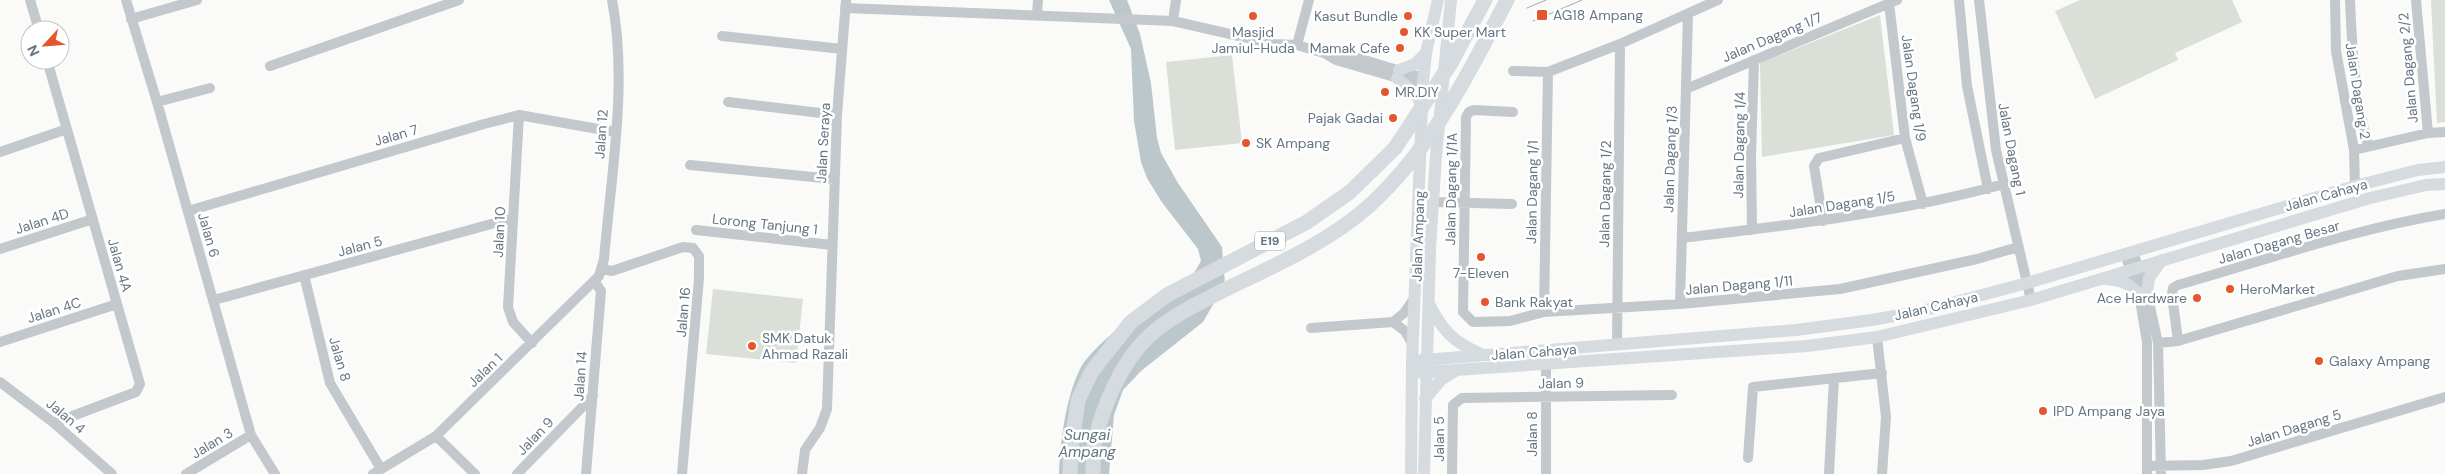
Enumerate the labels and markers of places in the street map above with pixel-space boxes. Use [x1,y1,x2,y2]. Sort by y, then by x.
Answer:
place label: AG18 Ampang [1553,6,1643,24]
place label: Kasut Bundle [1314,7,1398,25]
marker: AG18 Ampang [1535,8,1549,22]
marker: Masjid Jamiul-Huda [1247,10,1259,22]
marker: Kasut Bundle [1402,10,1414,22]
place label: Masjid Jamiul-Huda [1211,23,1295,57]
place label: KK Super Mart [1414,23,1506,41]
marker: KK Super Mart [1398,26,1410,38]
place label: Mamak Cafe [1310,39,1390,57]
marker: Mamak Cafe [1394,42,1406,54]
place label: MR.DIY [1395,83,1439,101]
marker: MR.DIY [1379,86,1391,98]
place label: Pajak Gadai [1308,109,1383,127]
marker: Pajak Gadai [1387,112,1399,124]
place label: SK Ampang [1256,134,1330,152]
marker: SK Ampang [1240,137,1252,149]
marker: 7-Eleven [1475,251,1487,263]
place label: 7-Eleven [1453,264,1509,282]
place label: HeroMarket [2240,280,2315,298]
marker: HeroMarket [2224,283,2236,295]
place label: Ace Hardware [2097,289,2187,307]
marker: Ace Hardware [2191,292,2203,304]
place label: Bank Rakyat [1495,293,1573,311]
marker: Bank Rakyat [1479,296,1491,308]
place label: SMK Datuk Ahmad Razali [762,329,848,363]
marker: SMK Datuk Ahmad Razali [746,340,758,352]
place label: Galaxy Ampang [2329,352,2431,370]
marker: Galaxy Ampang [2313,355,2325,367]
place label: IPD Ampang Jaya [2053,402,2165,420]
marker: IPD Ampang Jaya [2037,405,2049,417]

